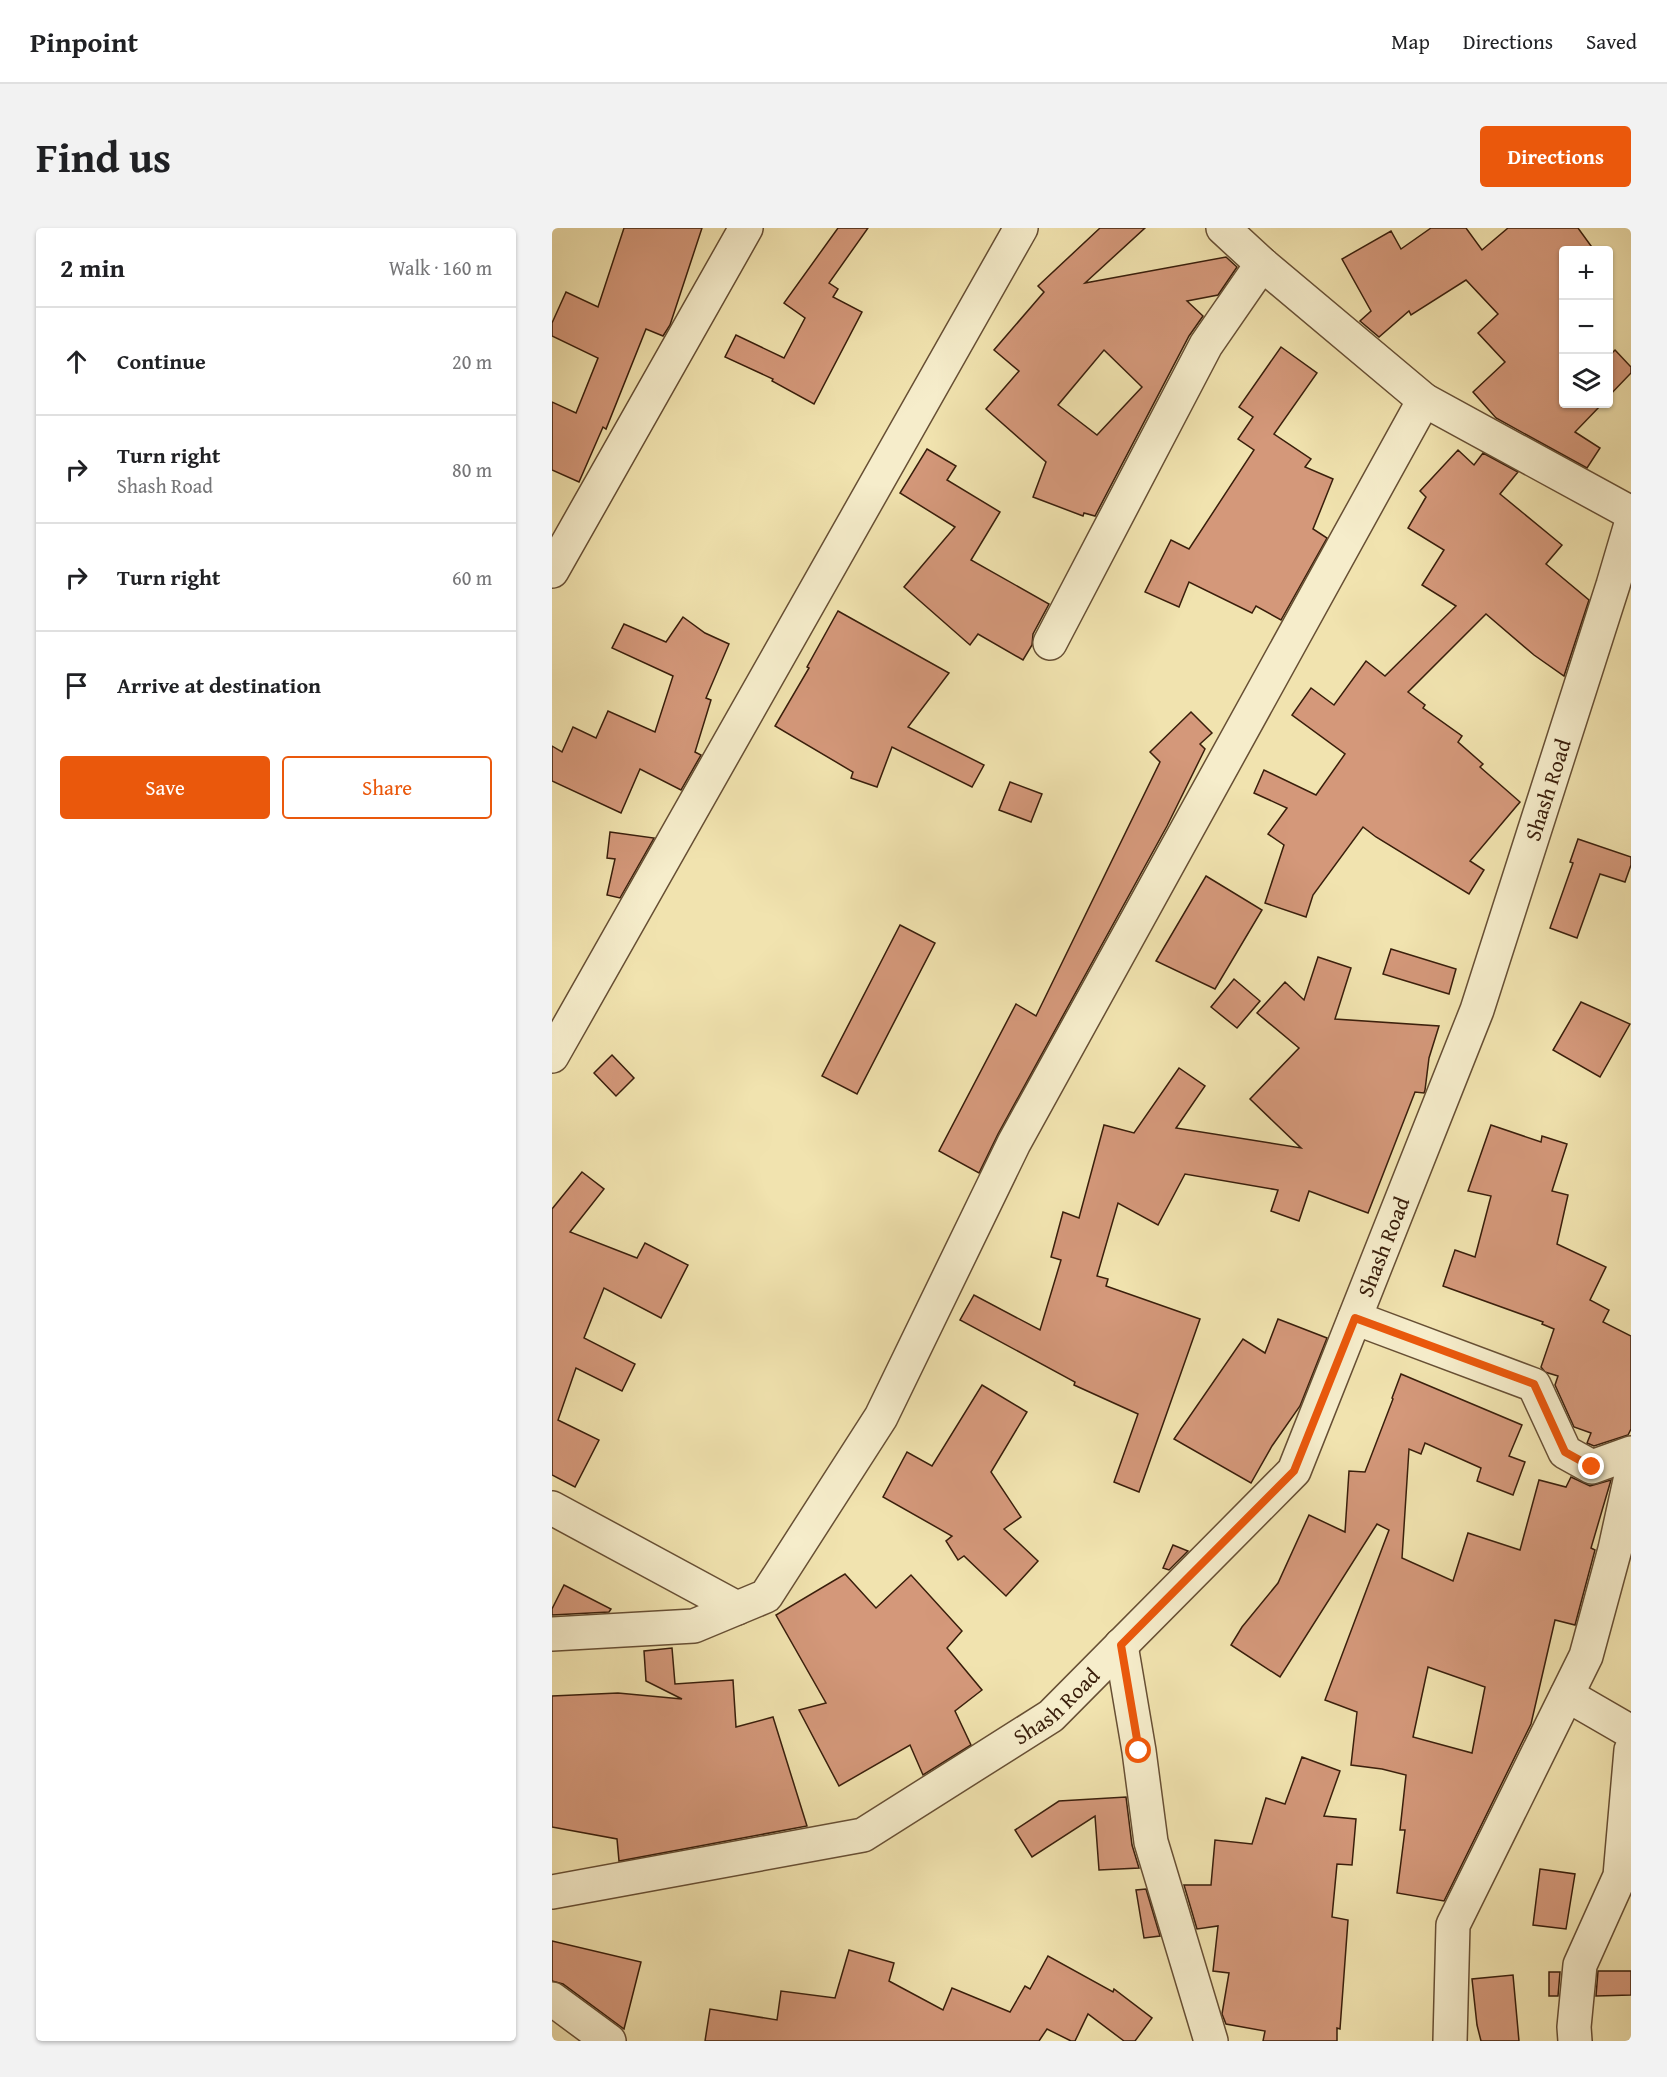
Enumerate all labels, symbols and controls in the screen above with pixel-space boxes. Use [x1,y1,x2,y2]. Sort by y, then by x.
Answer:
text: Pinpoint [30,21,138,62]
text: Map [1391,26,1430,57]
text: Directions [1463,26,1553,57]
text: Saved [1586,26,1637,57]
text: Find us [36,126,171,187]
button: Directions [1480,126,1631,187]
map controls [1559,246,1613,408]
button: + [1559,246,1613,300]
text: 2 min [60,248,125,287]
text: Walk · 160 m [389,253,492,282]
button: − [1559,300,1613,354]
icon: ahead [60,345,93,378]
text: Continue [117,345,206,377]
text: 20 m [452,347,492,376]
button: layers [1559,354,1613,408]
text: Turn right [117,439,220,471]
icon: right [60,453,93,486]
text: 80 m [452,455,492,484]
text: Shash Road [117,471,213,500]
icon: right [60,561,93,594]
text: Turn right [117,561,220,593]
text: 60 m [452,563,492,592]
icon: arrive [60,669,93,702]
text: Arrive at destination [117,669,321,701]
street label: Shash Road [1516,734,1579,845]
button: Save [60,756,270,819]
button: Share [282,756,492,819]
street label: Shash Road [1349,1192,1417,1302]
route end [1578,1453,1604,1479]
street label: Shash Road [1007,1660,1107,1752]
route start [1125,1737,1151,1763]

